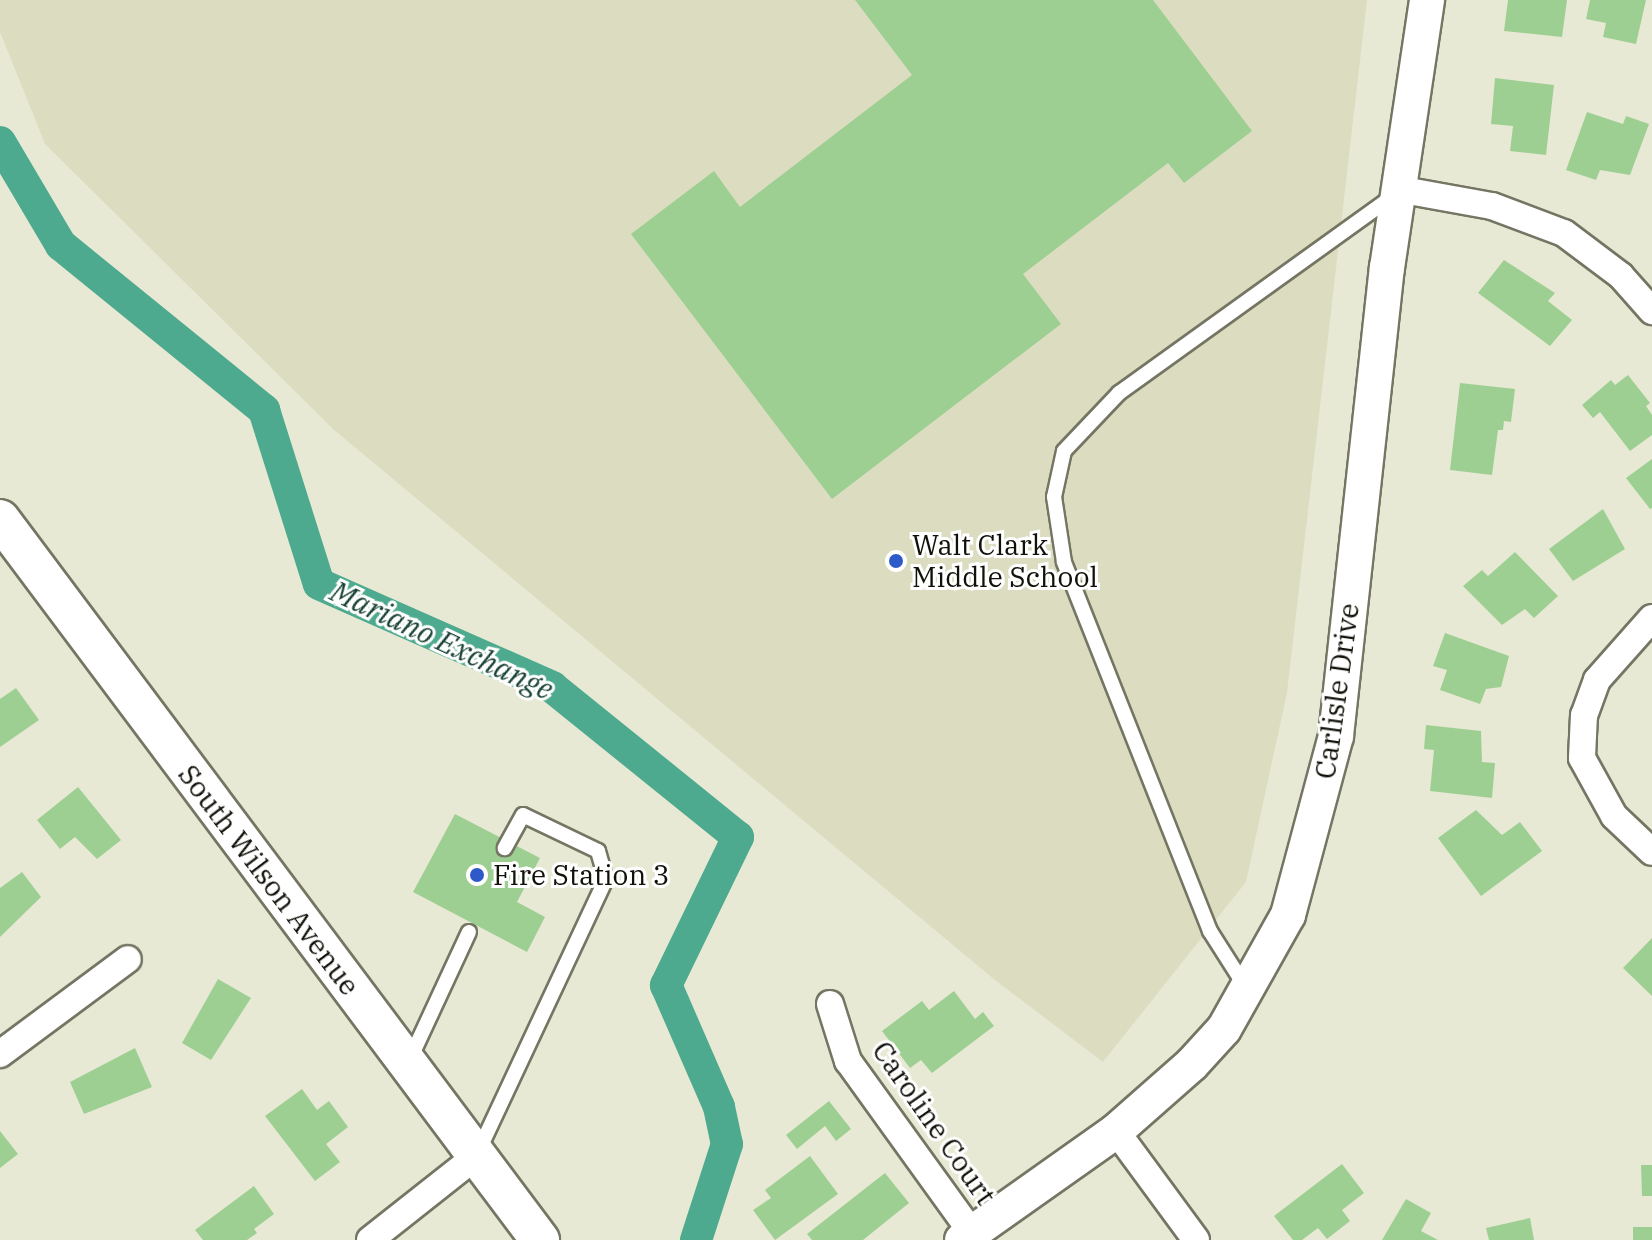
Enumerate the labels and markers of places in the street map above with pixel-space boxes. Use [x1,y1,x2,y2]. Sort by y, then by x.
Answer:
place label: Walt Clark Middle School [912,528,1098,594]
marker: Walt Clark Middle School [887,552,905,570]
place label: Fire Station 3 [493,858,670,892]
marker: Fire Station 3 [468,866,486,884]

